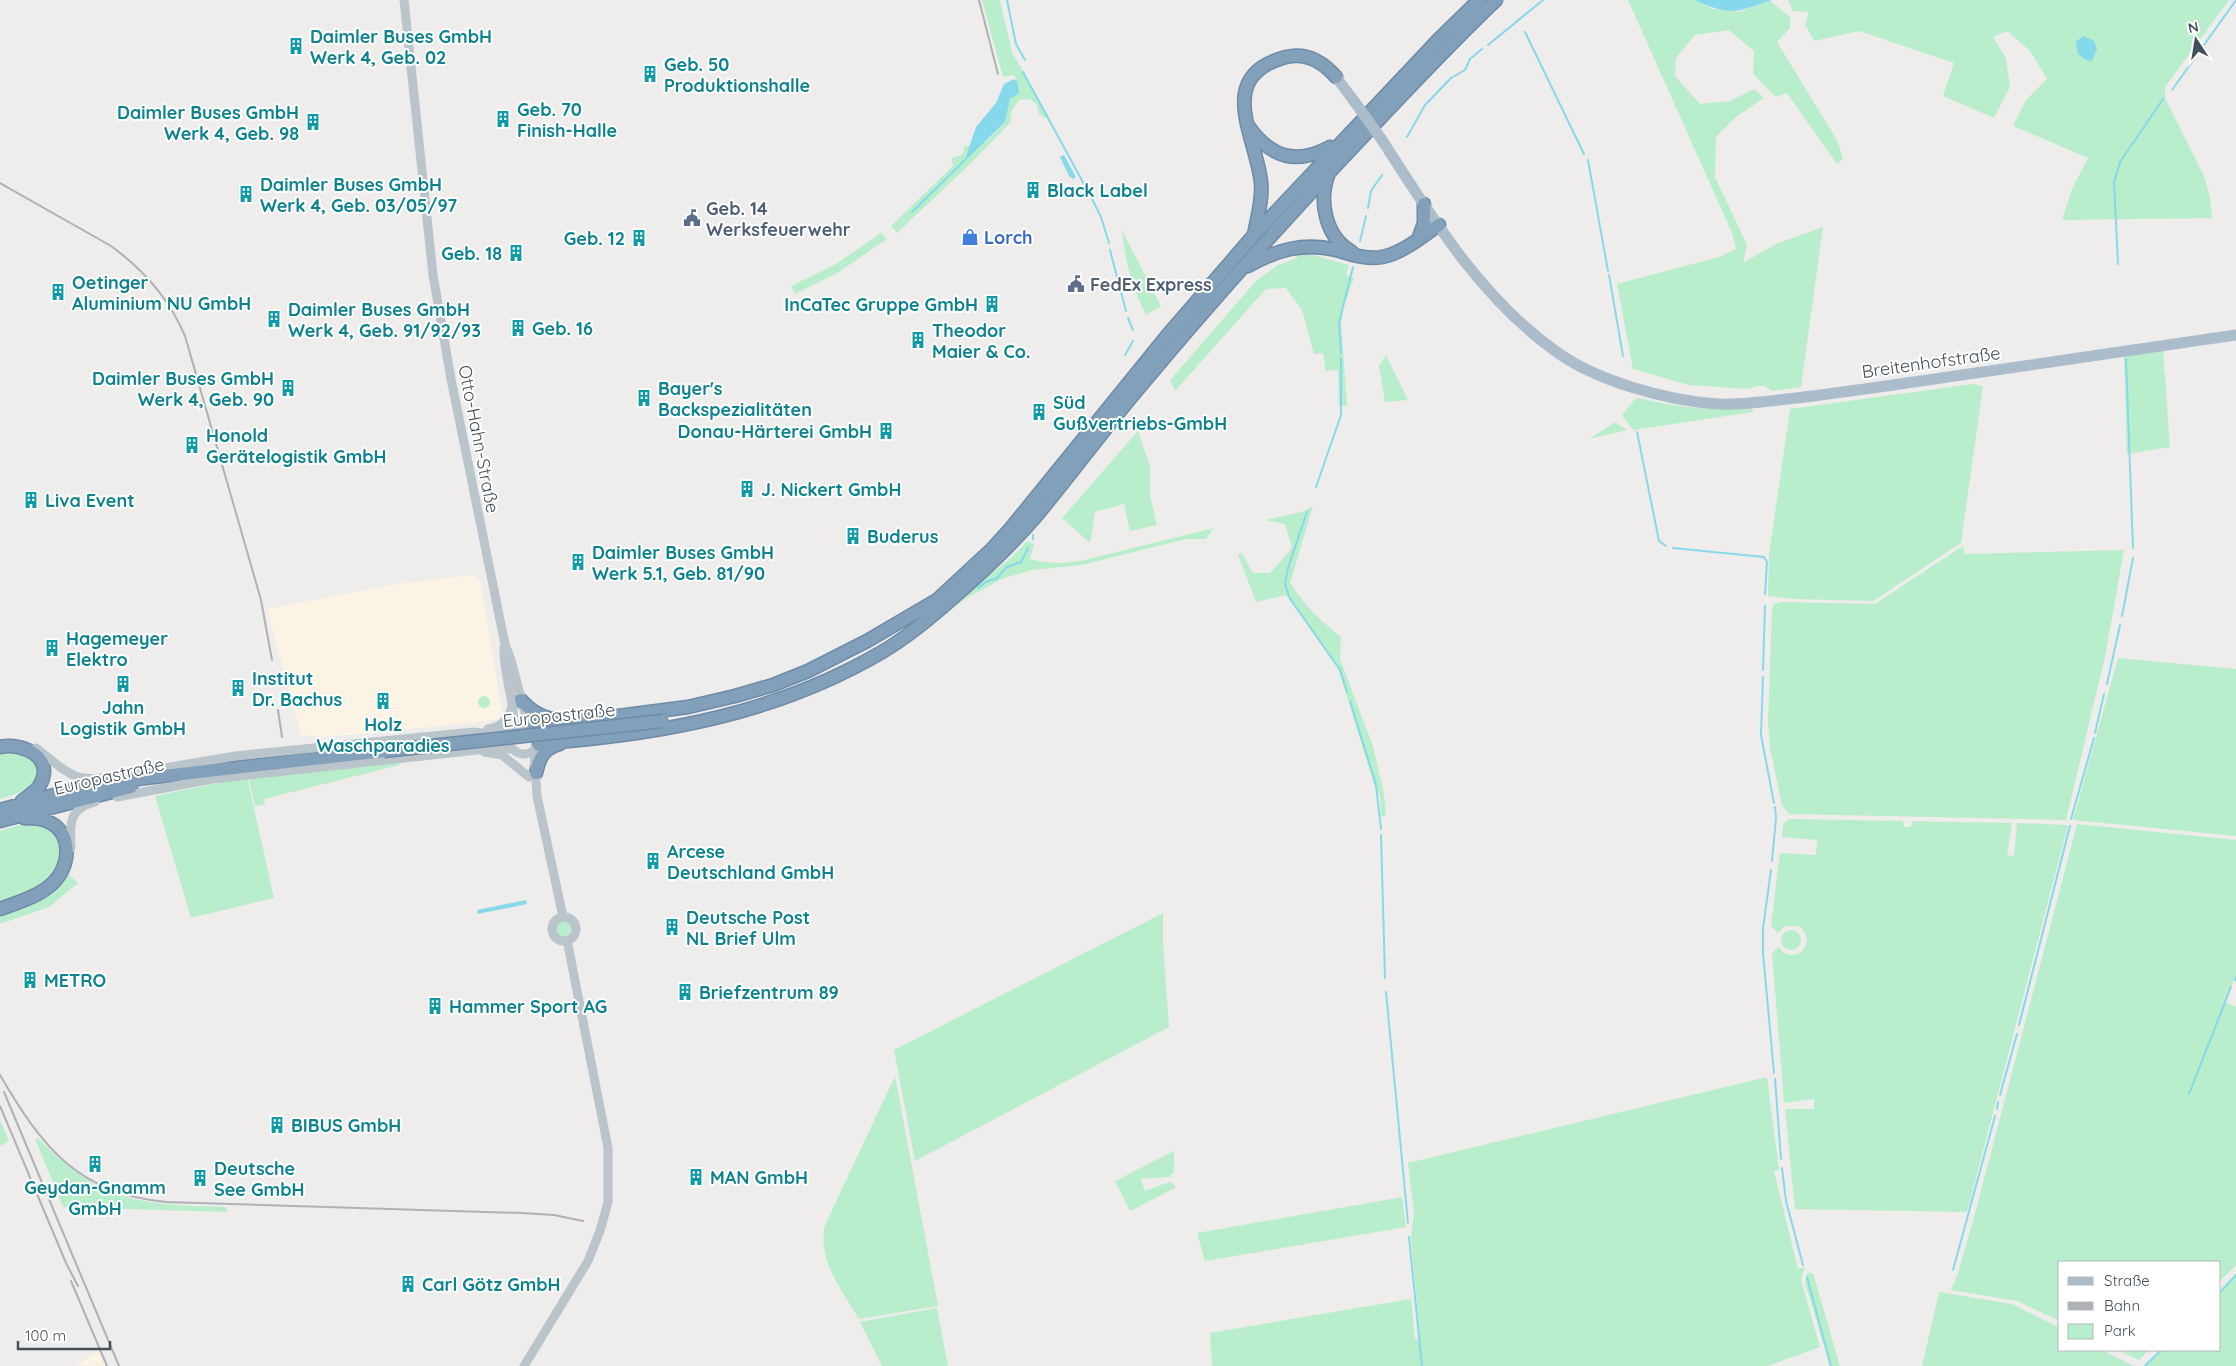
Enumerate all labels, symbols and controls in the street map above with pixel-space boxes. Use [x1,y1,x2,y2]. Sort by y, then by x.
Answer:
north arrow [2171,15,2221,65]
text: N [2186,17,2200,37]
place label: Daimler Buses GmbH Werk 4, Geb. 02 [310,25,492,69]
building icon: Daimler Buses GmbH Werk 4, Geb. 02 [286,36,306,56]
place label: Geb. 50 Produktionshalle [664,53,810,97]
building icon: Geb. 50 Produktionshalle [640,64,660,84]
place label: Geb. 70 Finish-Halle [517,98,617,142]
place label: Daimler Buses GmbH Werk 4, Geb. 98 [117,101,299,145]
building icon: Geb. 70 Finish-Halle [493,109,513,129]
building icon: Daimler Buses GmbH Werk 4, Geb. 98 [303,112,323,132]
place label: Daimler Buses GmbH Werk 4, Geb. 03/05/97 [260,173,457,217]
place label: Black Label [1047,179,1148,202]
building icon: Black Label [1023,180,1043,200]
building icon: Daimler Buses GmbH Werk 4, Geb. 03/05/97 [236,184,256,204]
place label: Geb. 14 Werksfeuerwehr [706,197,851,241]
public building icon: Geb. 14 Werksfeuerwehr [682,208,702,228]
place label: Lorch [984,226,1033,249]
place label: Geb. 12 [564,227,625,250]
shop icon: Lorch [960,227,980,247]
building icon: Geb. 12 [629,228,649,248]
place label: Geb. 18 [441,242,502,265]
building icon: Geb. 18 [506,243,526,263]
place label: Oetinger Aluminium NU GmbH [72,271,251,315]
place label: FedEx Express [1090,273,1212,296]
public building icon: FedEx Express [1066,274,1086,294]
building icon: Oetinger Aluminium NU GmbH [48,282,68,302]
place label: InCaTec Gruppe GmbH [784,293,978,316]
building icon: InCaTec Gruppe GmbH [982,294,1002,314]
place label: Daimler Buses GmbH Werk 4, Geb. 91/92/93 [288,298,481,342]
building icon: Daimler Buses GmbH Werk 4, Geb. 91/92/93 [264,309,284,329]
place label: Geb. 16 [532,317,593,340]
building icon: Geb. 16 [508,318,528,338]
place label: Theodor Maier & Co. [932,319,1031,363]
building icon: Theodor Maier & Co. [908,330,928,350]
street label: Breitenhofstraße [1860,341,2002,383]
street label: Otto-Hahn-Straße [453,363,505,515]
place label: Daimler Buses GmbH Werk 4, Geb. 90 [92,367,274,411]
place label: Bayer's Backspezialitäten [658,377,812,421]
building icon: Daimler Buses GmbH Werk 4, Geb. 90 [278,378,298,398]
building icon: Bayer's Backspezialitäten [634,388,654,408]
place label: Süd Gußvertriebs-GmbH [1053,391,1227,435]
building icon: Süd Gußvertriebs-GmbH [1029,402,1049,422]
place label: Donau-Härterei GmbH [678,420,872,443]
building icon: Donau-Härterei GmbH [876,421,896,441]
place label: Honold Gerätelogistik GmbH [206,424,387,468]
building icon: Honold Gerätelogistik GmbH [182,435,202,455]
place label: J. Nickert GmbH [761,478,901,501]
building icon: J. Nickert GmbH [737,479,757,499]
place label: Liva Event [45,489,135,512]
building icon: Liva Event [21,490,41,510]
place label: Buderus [867,525,939,548]
building icon: Buderus [843,526,863,546]
place label: Daimler Buses GmbH Werk 5.1, Geb. 81/90 [592,541,774,585]
building icon: Daimler Buses GmbH Werk 5.1, Geb. 81/90 [568,552,588,572]
place label: Hagemeyer Elektro [66,627,168,671]
building icon: Hagemeyer Elektro [42,638,62,658]
place label: Institut Dr. Bachus [252,667,343,711]
building icon: Jahn Logistik GmbH [113,674,133,694]
building icon: Institut Dr. Bachus [228,678,248,698]
building icon: Holz Waschparadies [373,691,393,711]
place label: Jahn Logistik GmbH [60,696,186,740]
street label: Europastraße [502,698,616,732]
place label: Holz Waschparadies [316,713,450,757]
street label: Europastraße [51,752,167,800]
place label: Arcese Deutschland GmbH [667,840,834,884]
building icon: Arcese Deutschland GmbH [643,851,663,871]
place label: Deutsche Post NL Brief Ulm [686,906,810,950]
building icon: Deutsche Post NL Brief Ulm [662,917,682,937]
place label: METRO [44,969,106,992]
building icon: METRO [20,970,40,990]
place label: Briefzentrum 89 [699,981,839,1004]
building icon: Briefzentrum 89 [675,982,695,1002]
place label: Hammer Sport AG [449,995,607,1018]
building icon: Hammer Sport AG [425,996,445,1016]
place label: BIBUS GmbH [291,1114,401,1137]
building icon: BIBUS GmbH [267,1115,287,1135]
building icon: Geydan-Gnamm GmbH [85,1154,105,1174]
place label: Deutsche See GmbH [214,1157,304,1201]
place label: MAN GmbH [710,1166,808,1189]
building icon: MAN GmbH [686,1167,706,1187]
building icon: Deutsche See GmbH [190,1168,210,1188]
place label: Geydan-Gnamm GmbH [24,1176,166,1220]
legend [2058,1261,2221,1351]
text: Straße [2104,1271,2150,1290]
place label: Carl Götz GmbH [422,1273,561,1296]
building icon: Carl Götz GmbH [398,1274,418,1294]
text: Bahn [2104,1296,2140,1315]
scale bar [18,1318,110,1350]
text: Park [2104,1321,2136,1340]
text: 100 m [25,1326,66,1345]

